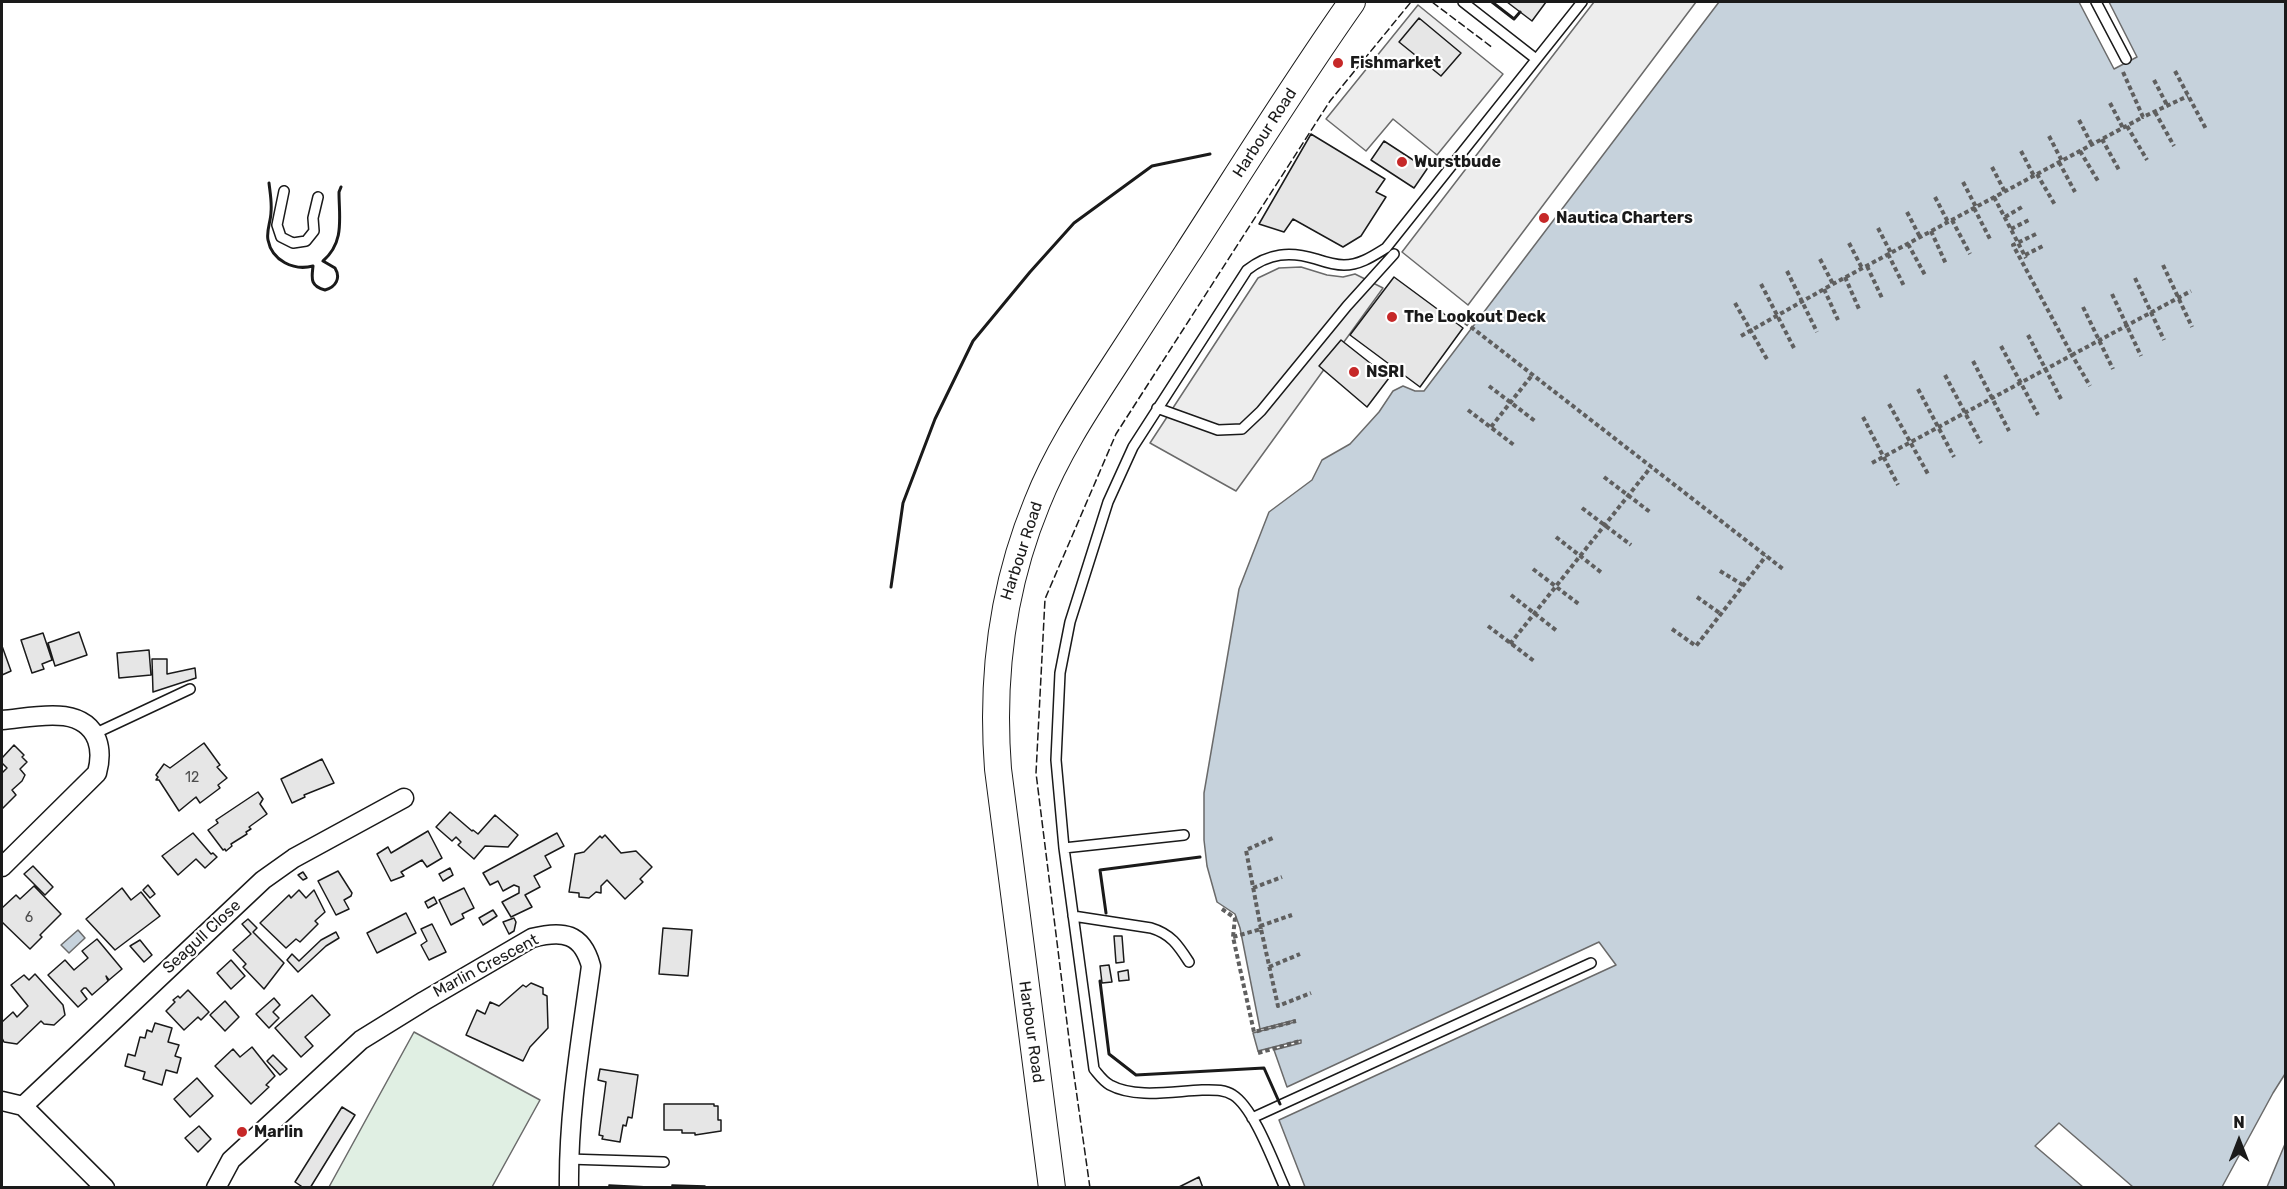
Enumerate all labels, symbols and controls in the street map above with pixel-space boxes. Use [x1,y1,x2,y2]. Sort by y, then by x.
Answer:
place label: Fishmarket [1350,53,1441,73]
marker: Fishmarket [1331,56,1345,70]
street label: Harbour Road [1229,85,1301,181]
place label: Wurstbude [1414,152,1501,172]
marker: Wurstbude [1395,155,1409,169]
place label: Nautica Charters [1556,208,1693,228]
marker: Nautica Charters [1537,211,1551,225]
place label: The Lookout Deck [1404,307,1546,327]
marker: The Lookout Deck [1385,310,1399,324]
place label: NSRI [1366,362,1404,382]
marker: NSRI [1347,365,1361,379]
street label: Harbour Road [997,499,1047,603]
house number: 12 [185,770,199,786]
street label: Seagull Close [159,896,245,978]
house number: 6 [25,910,33,926]
street label: Marlin Crescent [430,930,542,1002]
street label: Harbour Road [1014,980,1048,1084]
north arrow [2209,1111,2269,1171]
text: N [2233,1113,2245,1132]
place label: Marlin [254,1122,303,1142]
marker: Marlin [235,1125,249,1139]

